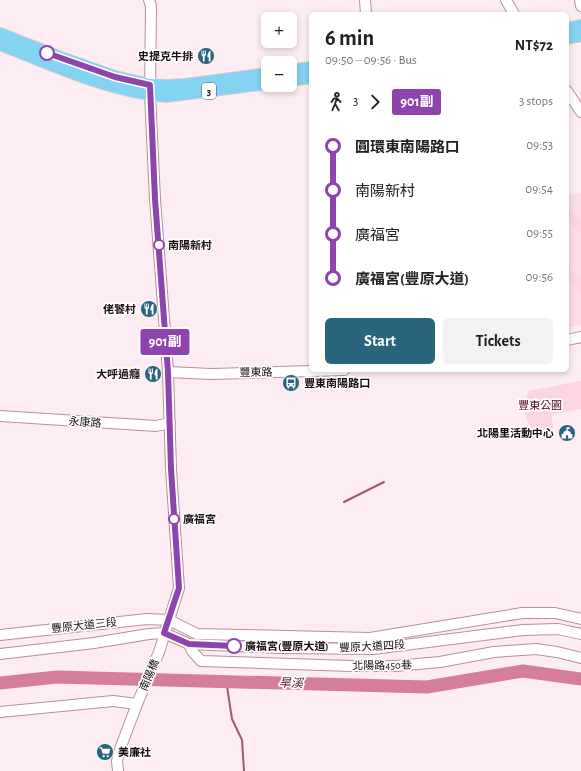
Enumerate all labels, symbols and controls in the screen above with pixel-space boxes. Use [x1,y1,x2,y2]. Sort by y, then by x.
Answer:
map controls [261,12,297,92]
button: + [261,12,297,48]
text: 6 min [325,27,374,49]
text: NT$72 [515,38,553,53]
unlabelled marker [39,45,55,61]
restaurant icon: 史提克牛排 [196,46,216,66]
place label: 史提克牛排 [138,51,193,62]
text: 09:50 – 09:56 · Bus [325,54,417,67]
button: − [261,56,297,92]
road number: 3 [202,83,216,99]
icon: walk [325,91,347,113]
icon: forward [364,91,386,113]
text: 3 [353,95,358,108]
text: 901副 [400,95,433,109]
text: 3 stops [519,95,553,108]
text: 09:53 [526,139,553,152]
text: 圓環東南陽路口 [355,140,460,155]
text: 09:54 [525,183,553,196]
text: 南陽新村 [355,184,415,199]
text: 09:55 [526,227,553,240]
text: 廣福宮 [355,228,400,243]
marker: 南陽新村 [153,239,165,251]
place label: 南陽新村 [168,239,212,251]
text: 09:56 [526,271,553,284]
text: 廣福宮(豐原大道) [355,272,469,287]
restaurant icon: 佬饕村 [139,299,159,319]
place label: 佬饕村 [103,303,136,315]
button: Start [325,318,435,364]
button: Tickets [443,318,553,364]
line badge: 901副 [137,329,193,355]
text: 901副 [148,335,182,349]
restaurant icon: 大呼過癮 [143,364,163,384]
street label: 豐東路 [239,366,273,378]
place label: 大呼過癮 [96,368,140,380]
bus stop icon: 豐東南陽路口 [281,373,301,393]
place label: 豐東南陽路口 [304,377,370,389]
park label: 豐東公園 [518,400,562,411]
street label: 永康路 [68,415,102,429]
public building icon: 北陽里活動中心 [557,423,577,443]
place label: 北陽里活動中心 [477,427,554,439]
marker: 廣福宮 [168,513,180,525]
place label: 廣福宮 [183,513,216,525]
street label: 豐原大道三段 [51,616,117,634]
marker: 廣福宮(豐原大道) [226,638,242,654]
street label: 豐原大道四段 [339,638,405,654]
place label: 廣福宮(豐原大道) [245,640,329,652]
street label: 南陽橋 [137,657,161,693]
street label: 北陽路450巷 [352,658,412,672]
water label: 旱溪 [279,676,305,689]
supermarket icon: 美廉社 [95,742,115,762]
place label: 美廉社 [118,746,151,758]

